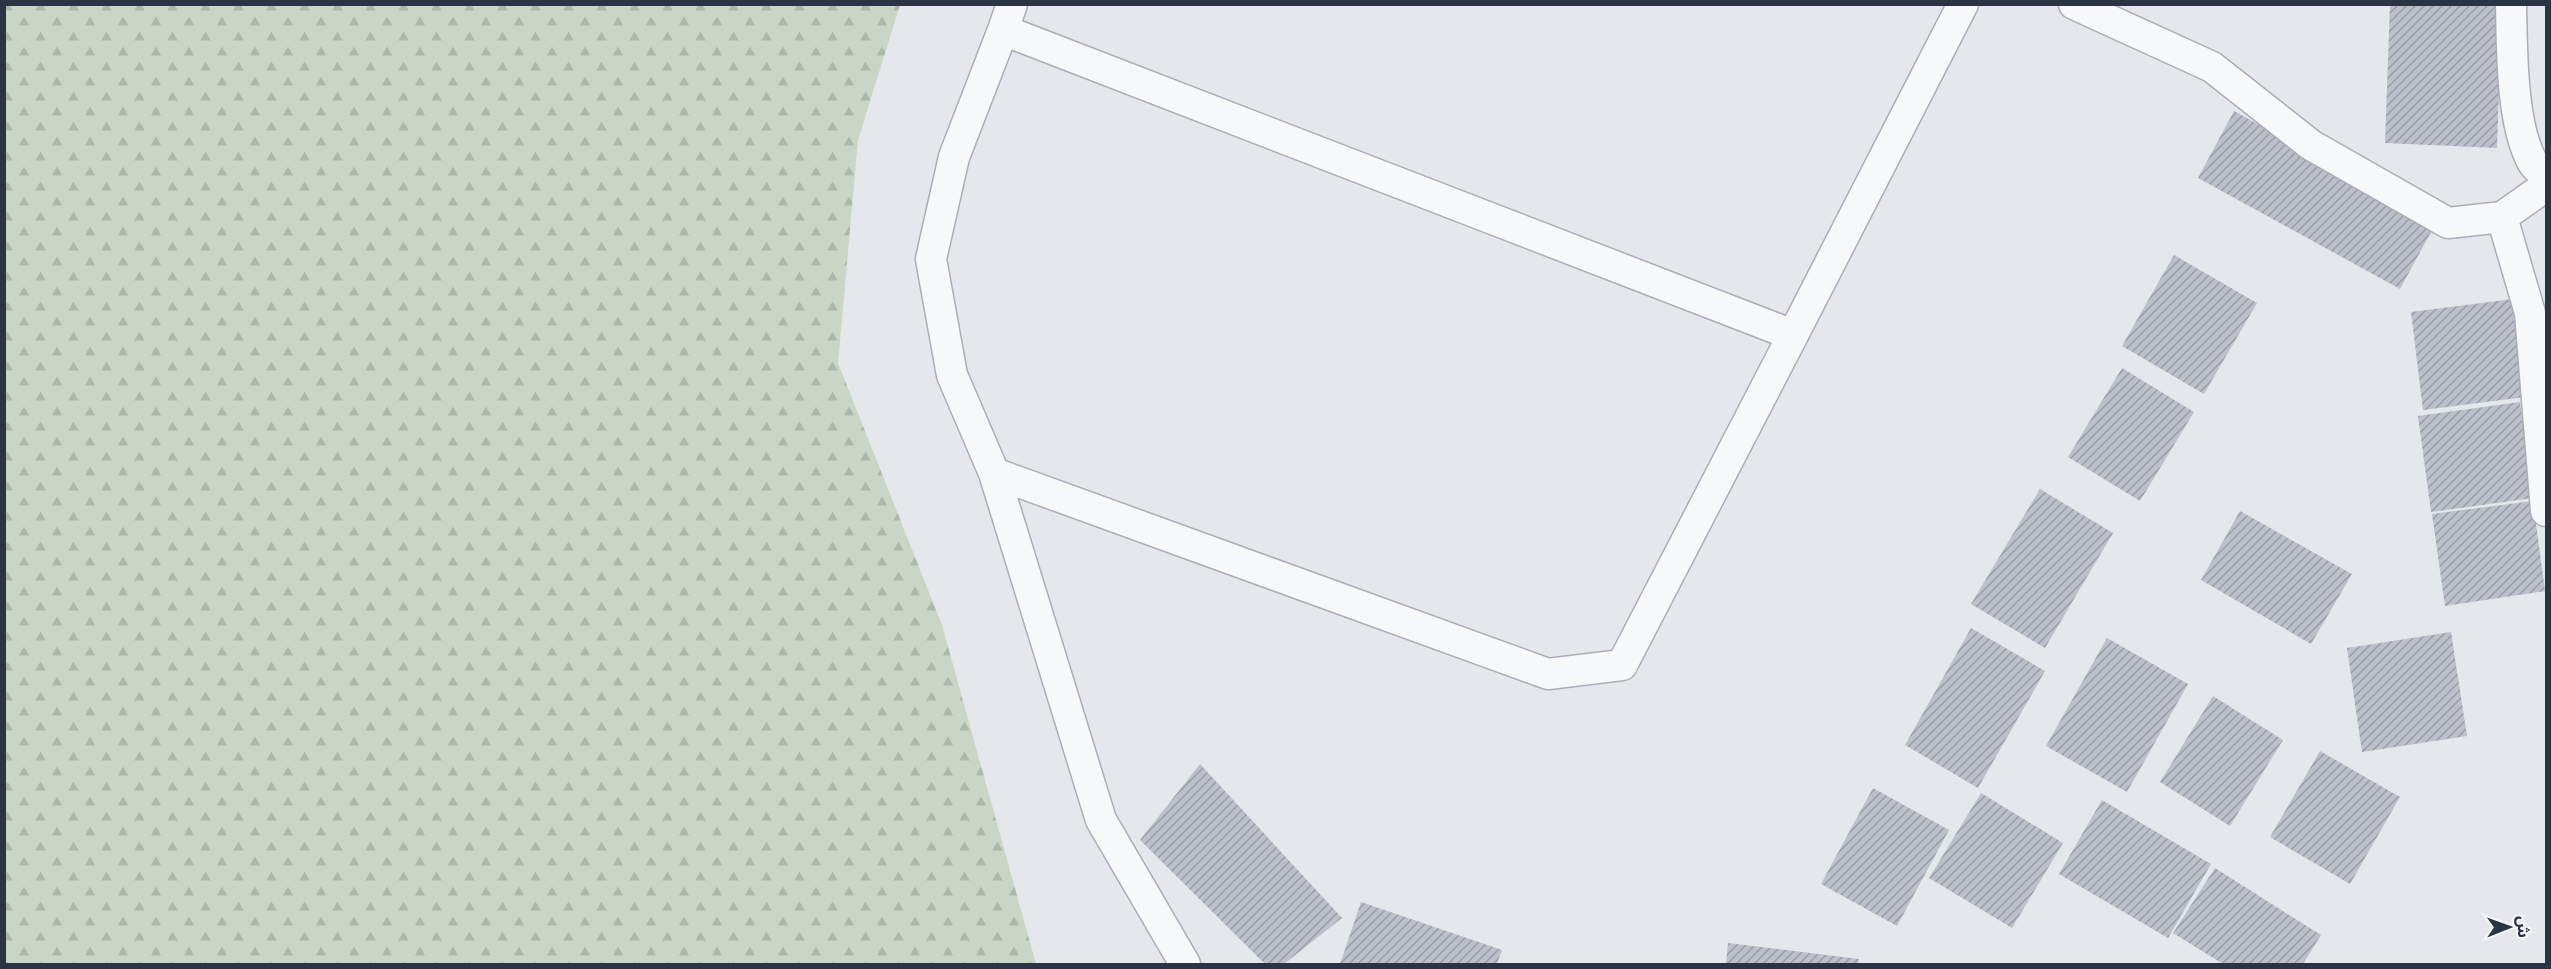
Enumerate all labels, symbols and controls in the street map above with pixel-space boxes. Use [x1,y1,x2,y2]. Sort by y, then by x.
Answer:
north arrow [2479,897,2539,957]
text: ش [2512,916,2536,938]

